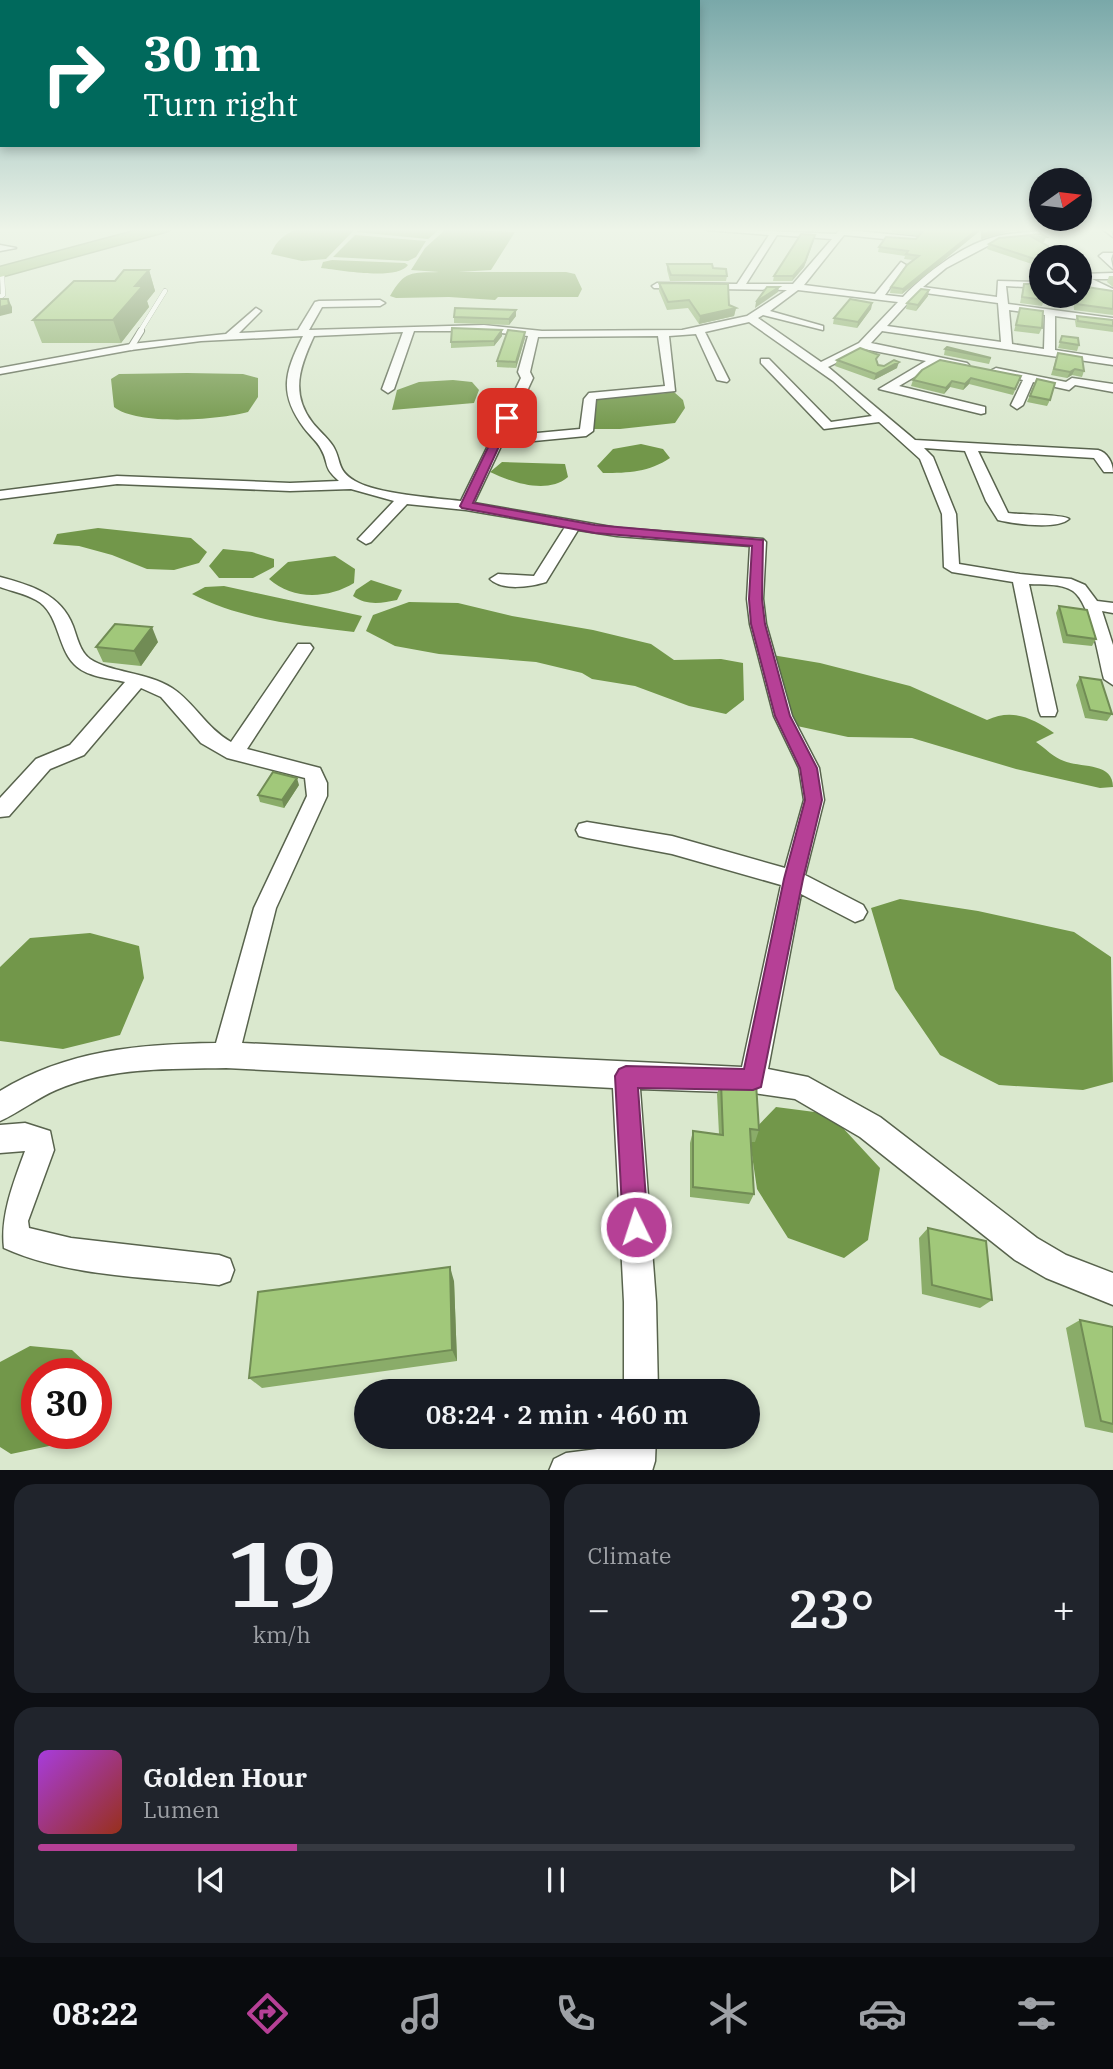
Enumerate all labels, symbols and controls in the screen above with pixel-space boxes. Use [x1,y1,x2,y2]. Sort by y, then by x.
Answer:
text: 30 m [143,21,261,84]
icon: right [28,28,119,119]
text: Turn right [143,83,298,125]
north arrow [1029,168,1092,231]
map controls [1029,168,1092,308]
button: search [1029,245,1092,308]
pin [477,388,537,448]
icon: arrive [488,399,526,437]
position arrow [599,1190,673,1264]
speed limit sign: 30 [21,1358,112,1449]
text: 08:24 · 2 min · 460 m [426,1397,688,1431]
text: 19 [227,1514,336,1632]
text: Climate [588,1540,671,1570]
text: 23° [788,1575,875,1642]
text: − [588,1584,610,1633]
text: + [1052,1584,1075,1633]
text: km/h [253,1619,311,1649]
text: Golden Hour [143,1760,307,1794]
text: Lumen [143,1794,220,1824]
icon: previous [192,1861,230,1899]
icon: pause [537,1861,575,1899]
icon: next [883,1861,921,1899]
icon: directions [243,1989,292,2038]
icon: music [397,1989,446,2038]
icon: phone [551,1989,600,2038]
icon: climate [704,1989,753,2038]
icon: car [858,1989,907,2038]
icon: filters [1012,1989,1061,2038]
text: 08:22 [52,1992,139,2034]

